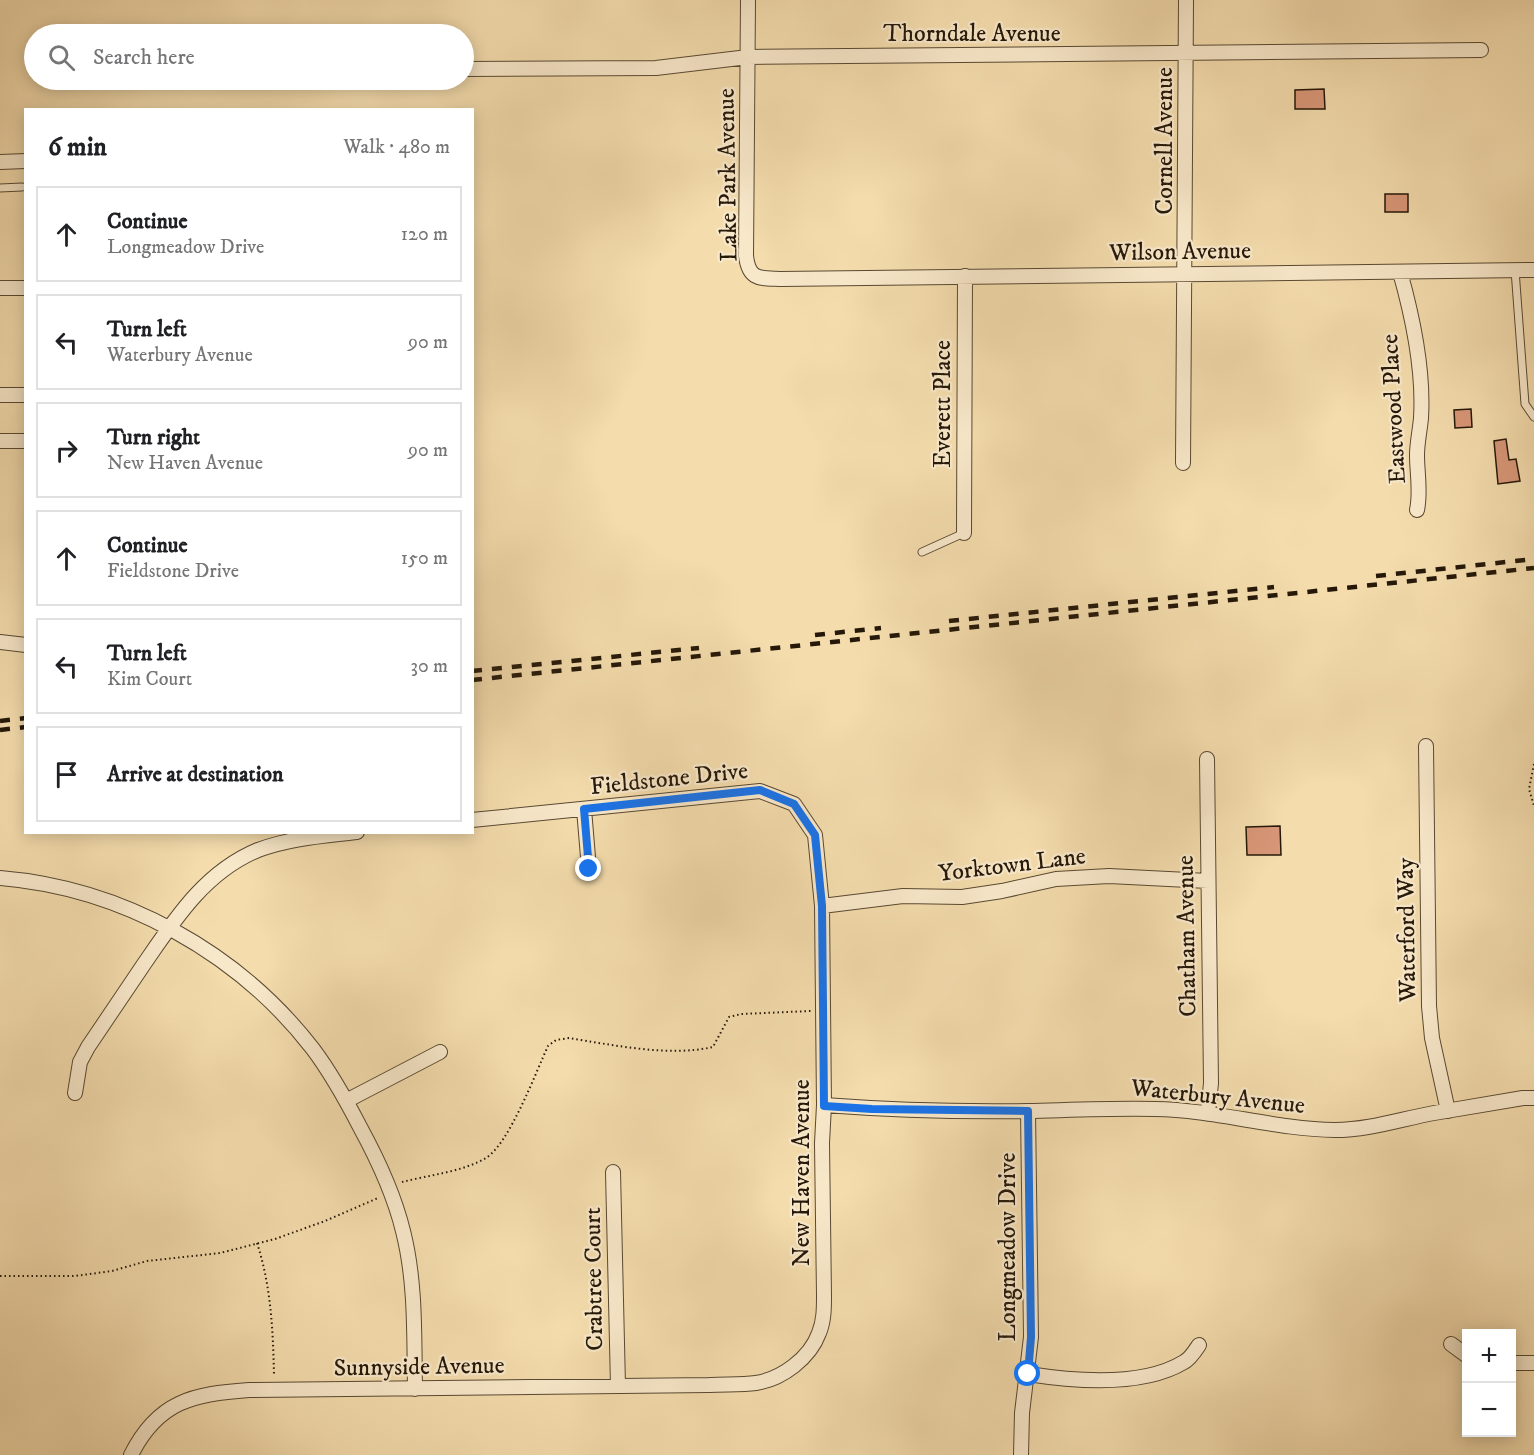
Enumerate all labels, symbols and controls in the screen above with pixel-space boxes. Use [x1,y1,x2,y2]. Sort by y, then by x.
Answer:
street label: Thorndale Avenue [883,19,1061,49]
search box [24,24,474,90]
icon: search [45,41,78,74]
text: Search here [93,44,195,71]
street label: Cornell Avenue [1150,67,1180,215]
street label: Lake Park Avenue [711,88,745,262]
text: 6 min [48,131,107,164]
text: Walk · 480 m [343,135,450,160]
text: Continue [107,208,188,235]
icon: ahead [50,218,83,251]
text: 120 m [401,222,448,247]
text: Longmeadow Drive [107,235,264,260]
street label: Wilson Avenue [1108,236,1251,268]
text: Turn left [107,316,187,343]
icon: left [50,326,83,359]
text: 90 m [408,330,448,355]
street label: Eastwood Place [1375,333,1413,485]
street label: Everett Place [928,340,958,468]
text: Waterbury Avenue [107,343,253,368]
text: Turn right [107,424,200,451]
icon: right [50,434,83,467]
text: 90 m [408,438,448,463]
text: New Haven Avenue [107,451,263,476]
text: Continue [107,532,188,559]
icon: ahead [50,542,83,575]
text: 150 m [401,546,448,571]
text: Fieldstone Drive [107,559,239,584]
text: Turn left [107,640,187,667]
icon: left [50,650,83,683]
text: 30 m [410,654,448,679]
text: Kim Court [107,667,192,692]
street label: Fieldstone Drive [589,756,749,802]
icon: arrive [50,758,83,791]
text: Arrive at destination [107,761,284,788]
street label: Yorktown Lane [937,841,1087,889]
route end [575,855,601,881]
street label: Chatham Avenue [1171,855,1203,1017]
street label: Waterford Way [1391,857,1423,1003]
street label: Waterbury Avenue [1128,1073,1306,1121]
street label: New Haven Avenue [787,1079,817,1267]
street label: Longmeadow Drive [993,1153,1023,1341]
street label: Crabtree Court [578,1207,610,1351]
map controls [1462,1329,1516,1437]
button: + [1462,1329,1516,1383]
street label: Sunnyside Avenue [333,1351,505,1383]
route start [1014,1360,1040,1386]
button: − [1462,1383,1516,1437]

